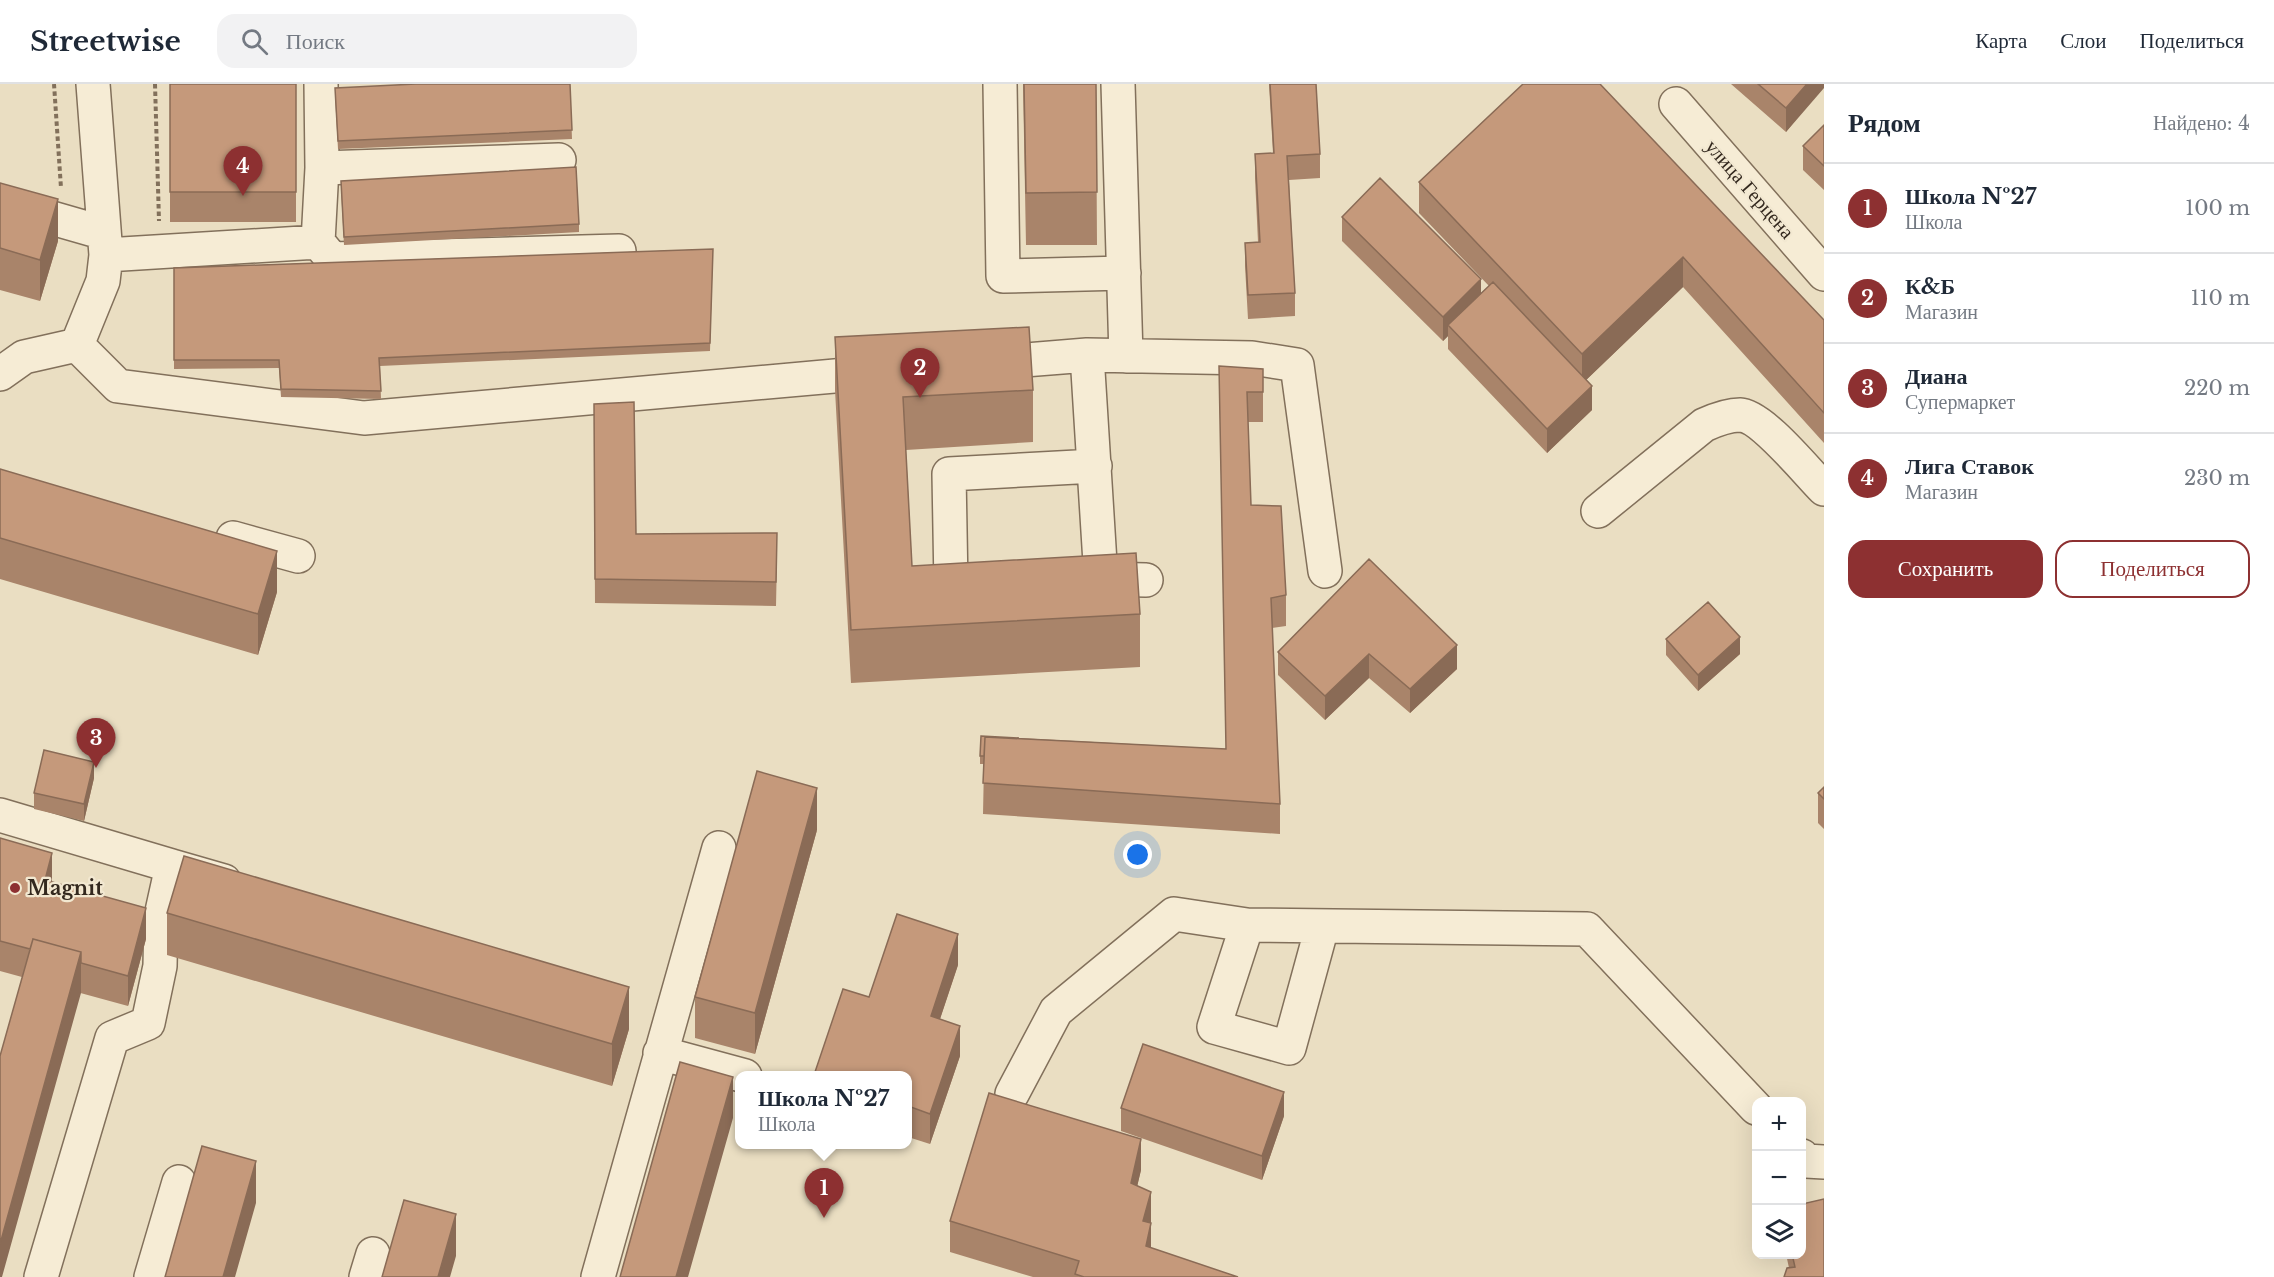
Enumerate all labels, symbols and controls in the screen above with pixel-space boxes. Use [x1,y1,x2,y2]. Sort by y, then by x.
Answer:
search box [217,14,637,68]
text: Streetwise [30,24,181,59]
icon: search [238,25,271,58]
text: Поиск [286,28,345,55]
text: Карта [1975,28,2027,54]
text: Слои [2060,28,2106,54]
text: Поделиться [2139,28,2244,54]
text: Рядом [1848,107,1921,139]
text: Найдено: 4 [2153,111,2250,135]
street label: улица Герцена [1701,135,1800,243]
pin: 4 [224,147,262,196]
text: Школа №27 [1905,183,2036,210]
text: 1 [1863,196,1872,220]
text: 100 m [2185,196,2250,220]
text: Школа [1905,210,1962,234]
text: К&Б [1905,273,1955,300]
text: 2 [1861,286,1874,310]
text: 110 m [2191,286,2250,310]
text: Магазин [1905,300,1978,324]
pin: 2 [900,348,940,398]
text: Диана [1905,363,1968,390]
text: 3 [1861,376,1874,400]
text: 220 m [2184,376,2250,400]
text: Супермаркет [1905,390,2015,414]
text: Лига Ставок [1905,453,2034,480]
text: 4 [1861,466,1874,490]
text: 230 m [2184,466,2250,490]
text: Магазин [1905,480,1978,504]
button: Сохранить [1848,540,2043,598]
button: Поделиться [2055,540,2250,598]
pin: 3 [76,718,116,768]
your location [1123,840,1152,869]
place label: Magnit [27,876,103,900]
marker: Magnit [8,881,22,895]
popup [735,1071,912,1149]
text: Школа №27 [758,1085,889,1112]
map controls [1752,1097,1806,1259]
button: + [1752,1097,1806,1151]
text: Школа [758,1112,815,1136]
button: − [1752,1151,1806,1205]
pin: 1 [804,1168,844,1218]
button: layers [1752,1205,1806,1259]

